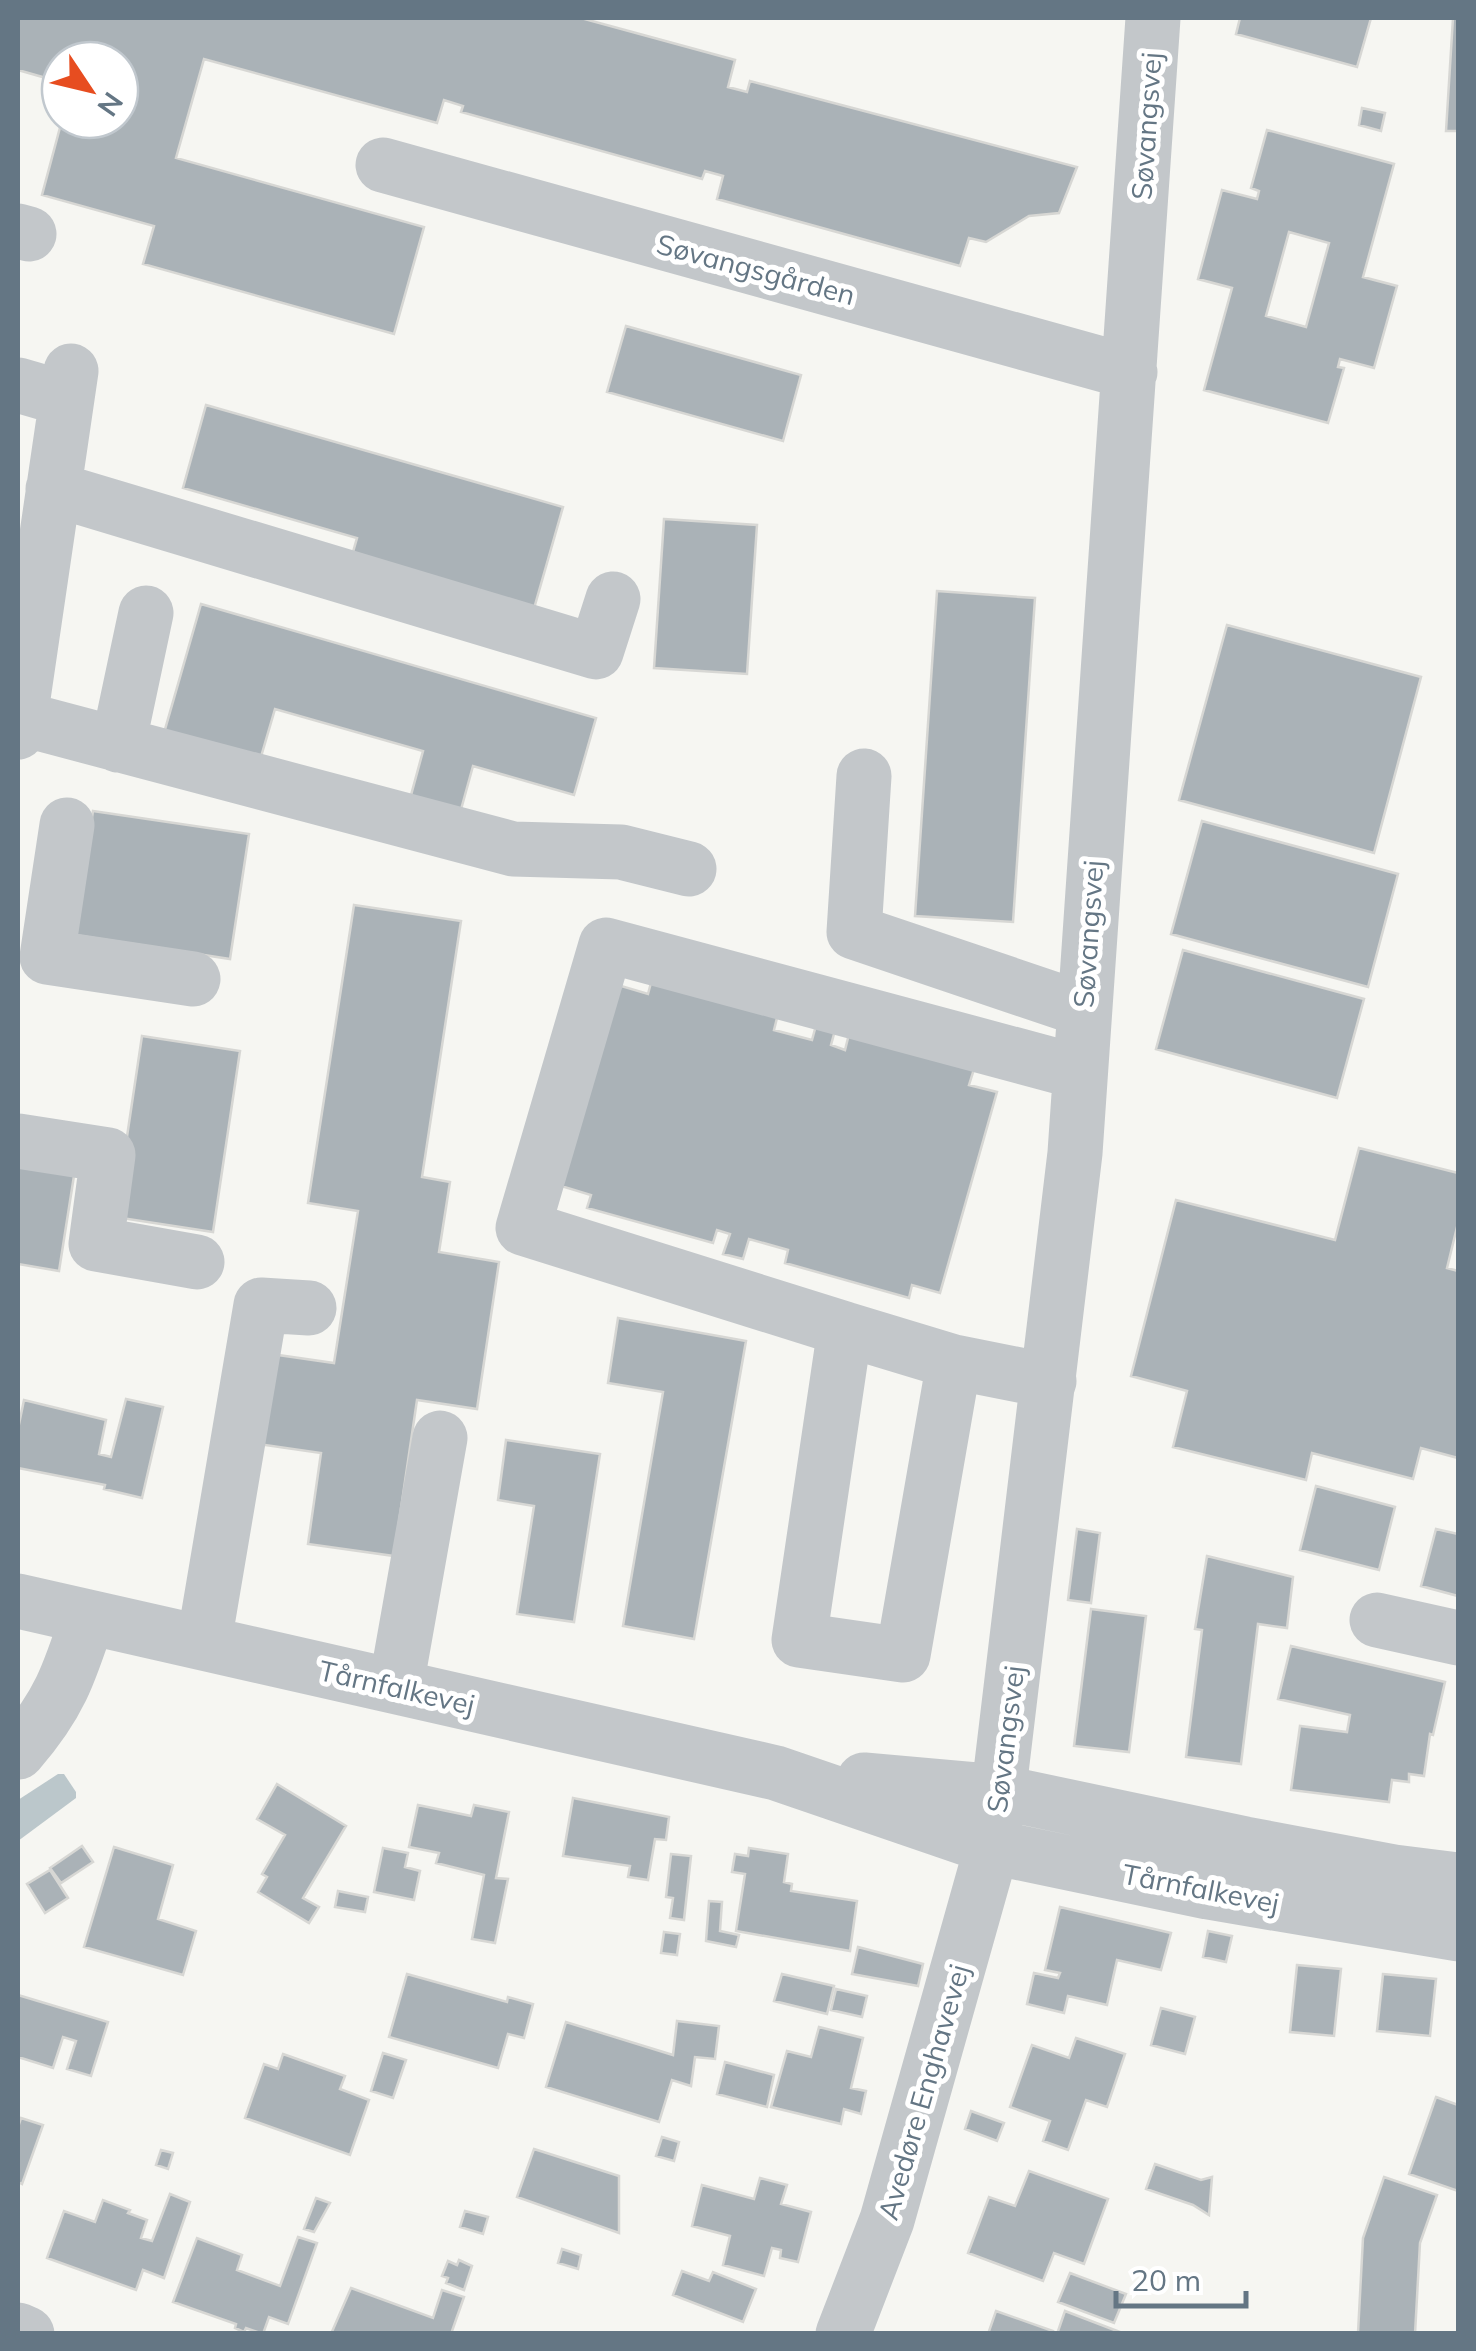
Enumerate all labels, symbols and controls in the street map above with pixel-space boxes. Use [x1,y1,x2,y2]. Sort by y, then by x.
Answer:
north arrow [40,40,140,140]
street label: Søvangsvej [1123,51,1169,201]
text: N [90,86,131,123]
street label: Søvangsgården [653,226,859,312]
street label: Søvangsvej [1065,859,1111,1009]
street label: Tårnfalkevej [316,1652,478,1722]
street label: Søvangsvej [979,1663,1031,1815]
street label: Tårnfalkevej [1120,1856,1282,1920]
street label: Avedøre Enghavevej [870,1960,976,2224]
scale bar [1116,2246,1246,2308]
text: 20 m [1131,2261,1201,2299]

